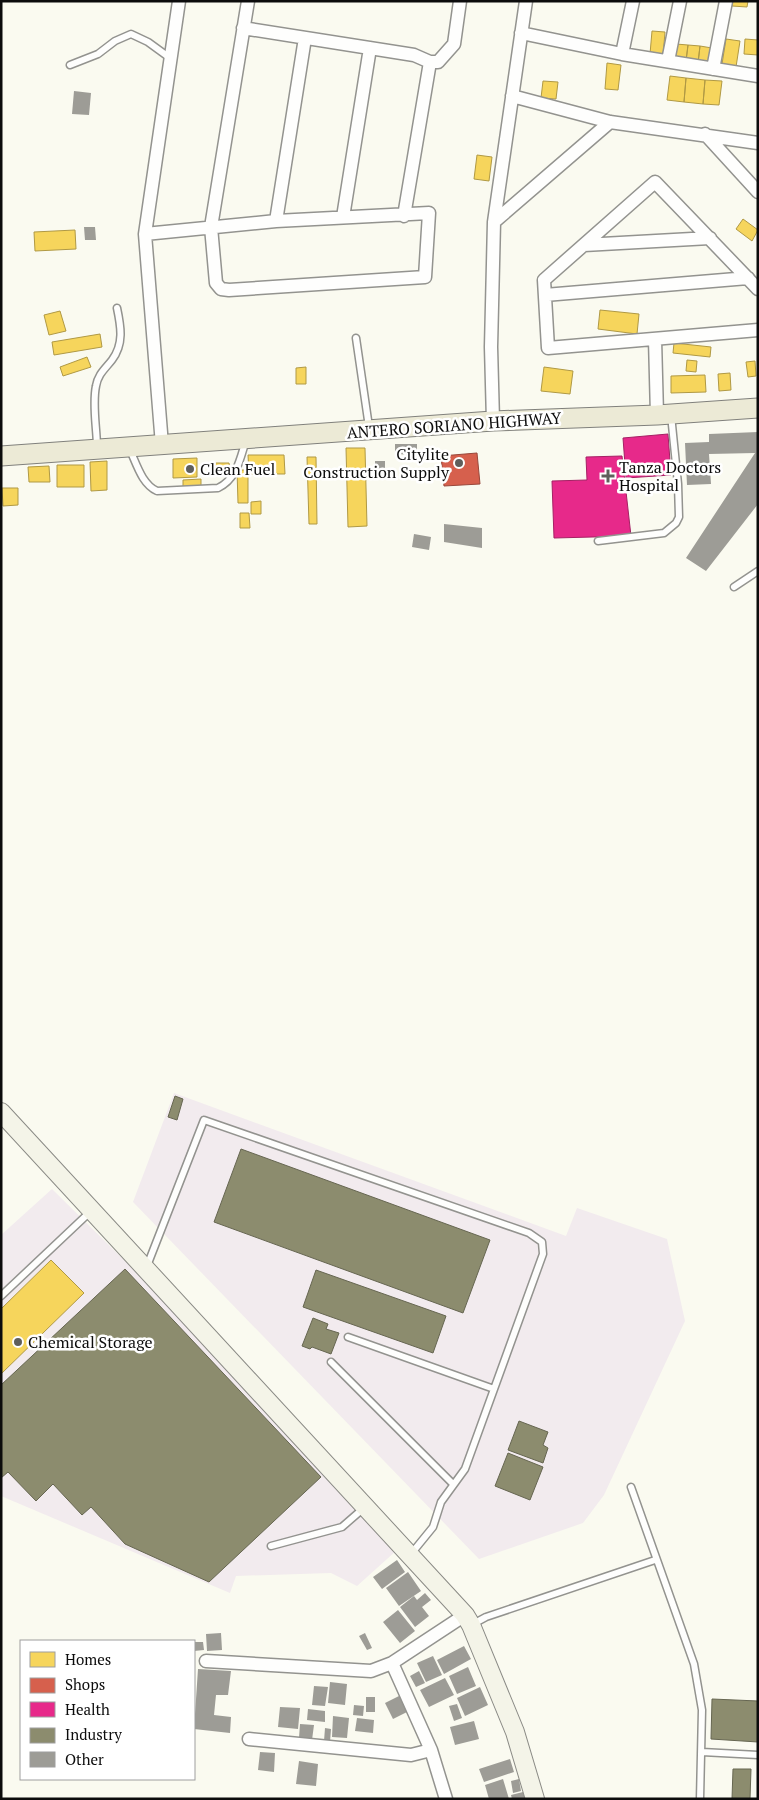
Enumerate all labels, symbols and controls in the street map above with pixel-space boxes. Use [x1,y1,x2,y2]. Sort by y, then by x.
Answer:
street label: ANTERO SORIANO HIGHWAY [346,406,563,443]
place label: Citylite Construction Supply [303,443,450,483]
place label: Tanza Doctors Hospital [619,456,721,496]
marker: Citylite Construction Supply [453,457,465,469]
place label: Clean Fuel [200,458,276,480]
marker: Clean Fuel [184,463,196,475]
marker: Tanza Doctors Hospital [601,469,615,483]
place label: Chemical Storage [28,1331,153,1353]
marker: Chemical Storage [12,1336,24,1348]
legend [20,1640,195,1780]
text: Homes [65,1649,111,1669]
text: Shops [65,1674,105,1694]
text: Health [65,1699,110,1719]
text: Industry [65,1724,122,1744]
text: Other [65,1749,104,1769]

